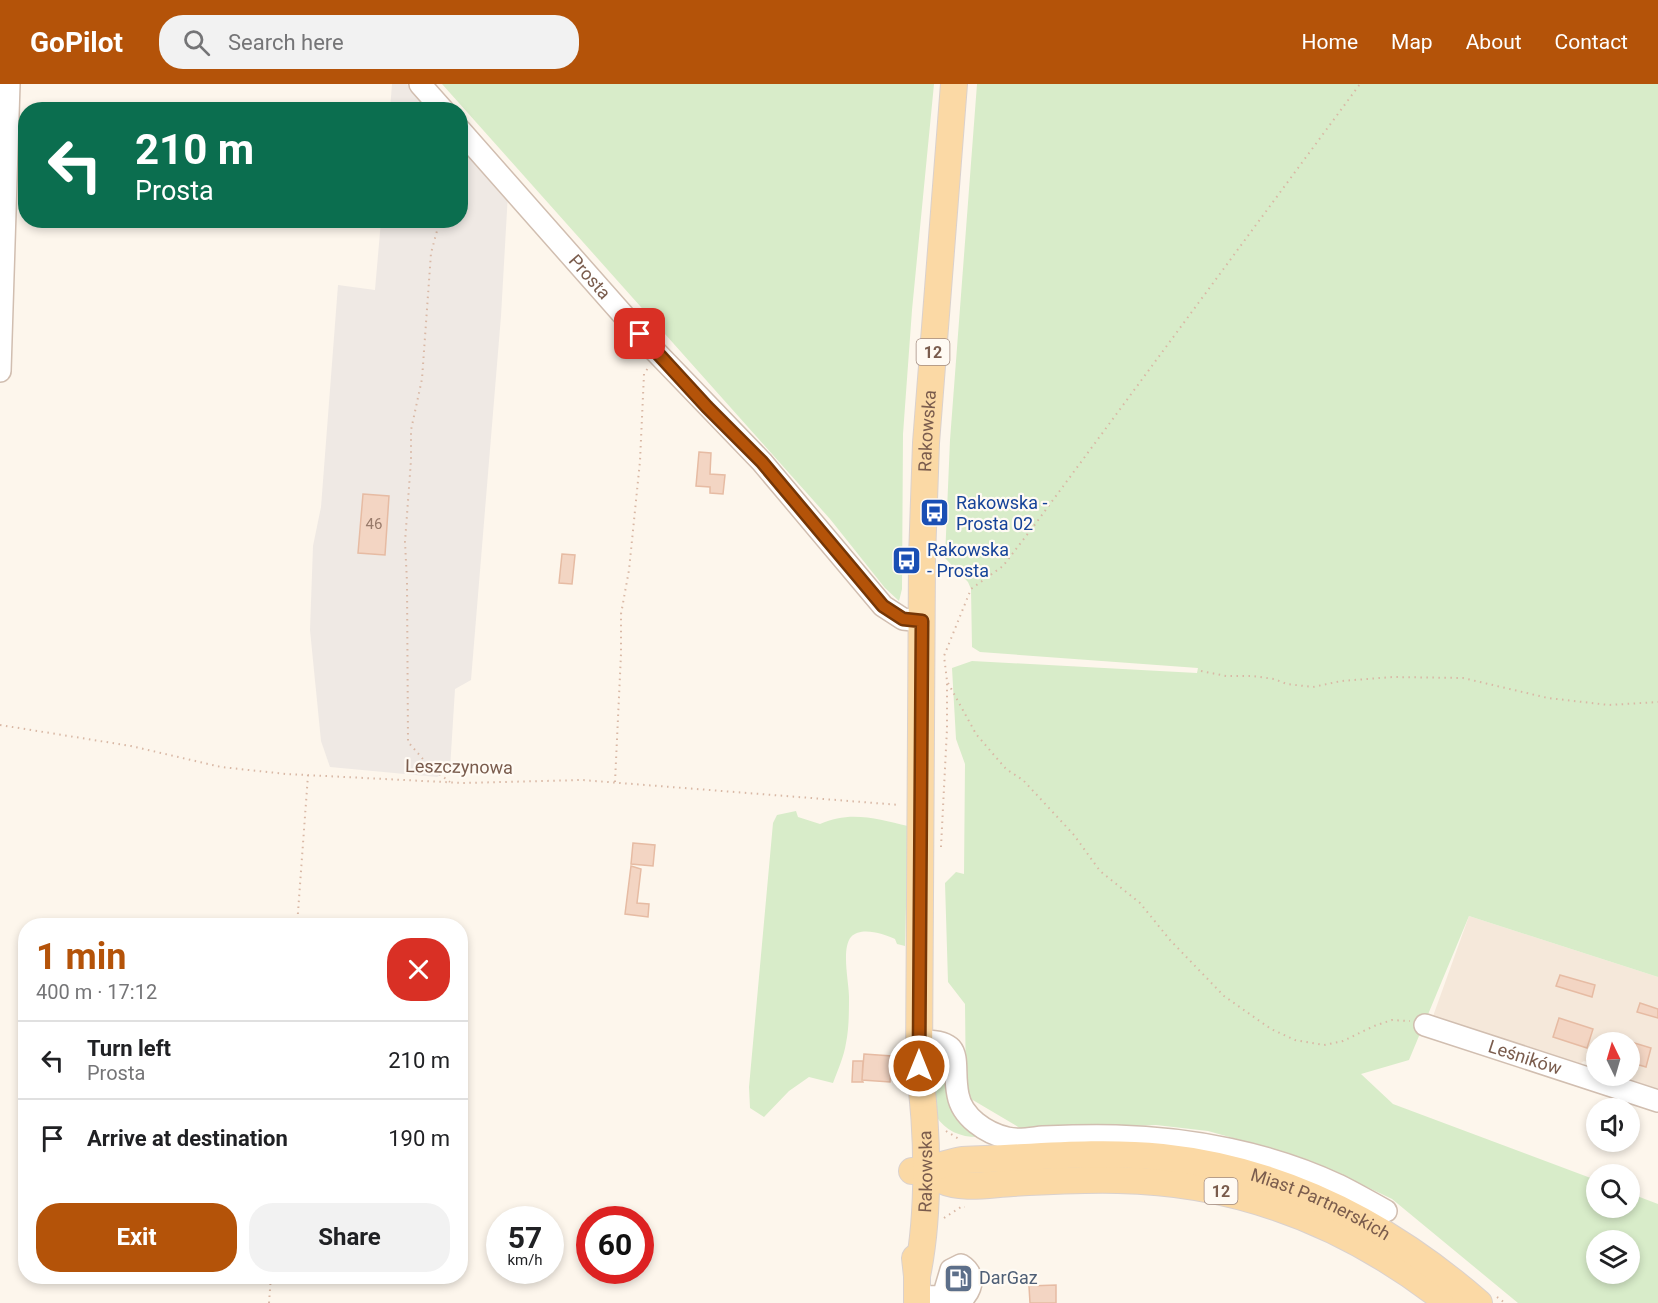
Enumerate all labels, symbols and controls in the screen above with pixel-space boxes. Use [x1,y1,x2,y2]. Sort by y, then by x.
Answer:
search box [159,15,579,69]
text: GoPilot [30,26,123,59]
icon: search [180,26,213,59]
text: Search here [228,30,344,55]
text: Home [1302,30,1358,54]
text: Map [1391,30,1433,54]
text: About [1466,30,1522,54]
text: Contact [1555,30,1628,54]
text: 210 m [135,125,254,174]
icon: left [36,126,114,204]
text: Prosta [135,175,214,207]
street label: Prosta [565,250,615,303]
pin [614,308,665,359]
icon: arrive [623,317,656,350]
road number: 12 [916,339,950,365]
street label: Rakowska [914,389,940,472]
place label: Rakowska - Prosta 02 [956,492,1047,534]
bus stop icon: Rakowska - Prosta 02 [919,497,951,529]
house number: 46 [366,515,382,533]
place label: Rakowska - Prosta [927,539,1009,581]
bus stop icon: Rakowska - Prosta [890,544,922,576]
street label: Leszczynowa [405,755,513,778]
text: 1 min [36,936,127,978]
button: close [387,938,450,1001]
text: 400 m · 17:12 [36,980,157,1004]
north arrow [1586,1032,1640,1086]
map controls [1586,1032,1640,1284]
position arrow [887,1034,951,1098]
street label: Leśników [1486,1035,1565,1079]
text: Turn left [87,1036,171,1061]
icon: left [36,1044,69,1077]
text: 210 m [388,1048,450,1073]
text: Prosta [87,1061,145,1085]
button: sound [1586,1098,1640,1152]
icon: arrive [36,1122,69,1155]
text: Arrive at destination [87,1126,288,1151]
text: 190 m [388,1126,450,1151]
street label: Rakowska [914,1130,936,1213]
street label: Miast Partnerskich [1248,1164,1394,1244]
button: search [1586,1164,1640,1218]
road number: 12 [1204,1178,1238,1204]
button: Exit [36,1203,237,1272]
button: Share [249,1203,450,1272]
speed limit sign: 60 [576,1206,654,1284]
text: 57 [508,1220,542,1255]
button: layers [1586,1230,1640,1284]
text: km/h [507,1251,543,1269]
fuel station icon: DarGaz [942,1262,974,1294]
place label: DarGaz [979,1267,1038,1288]

